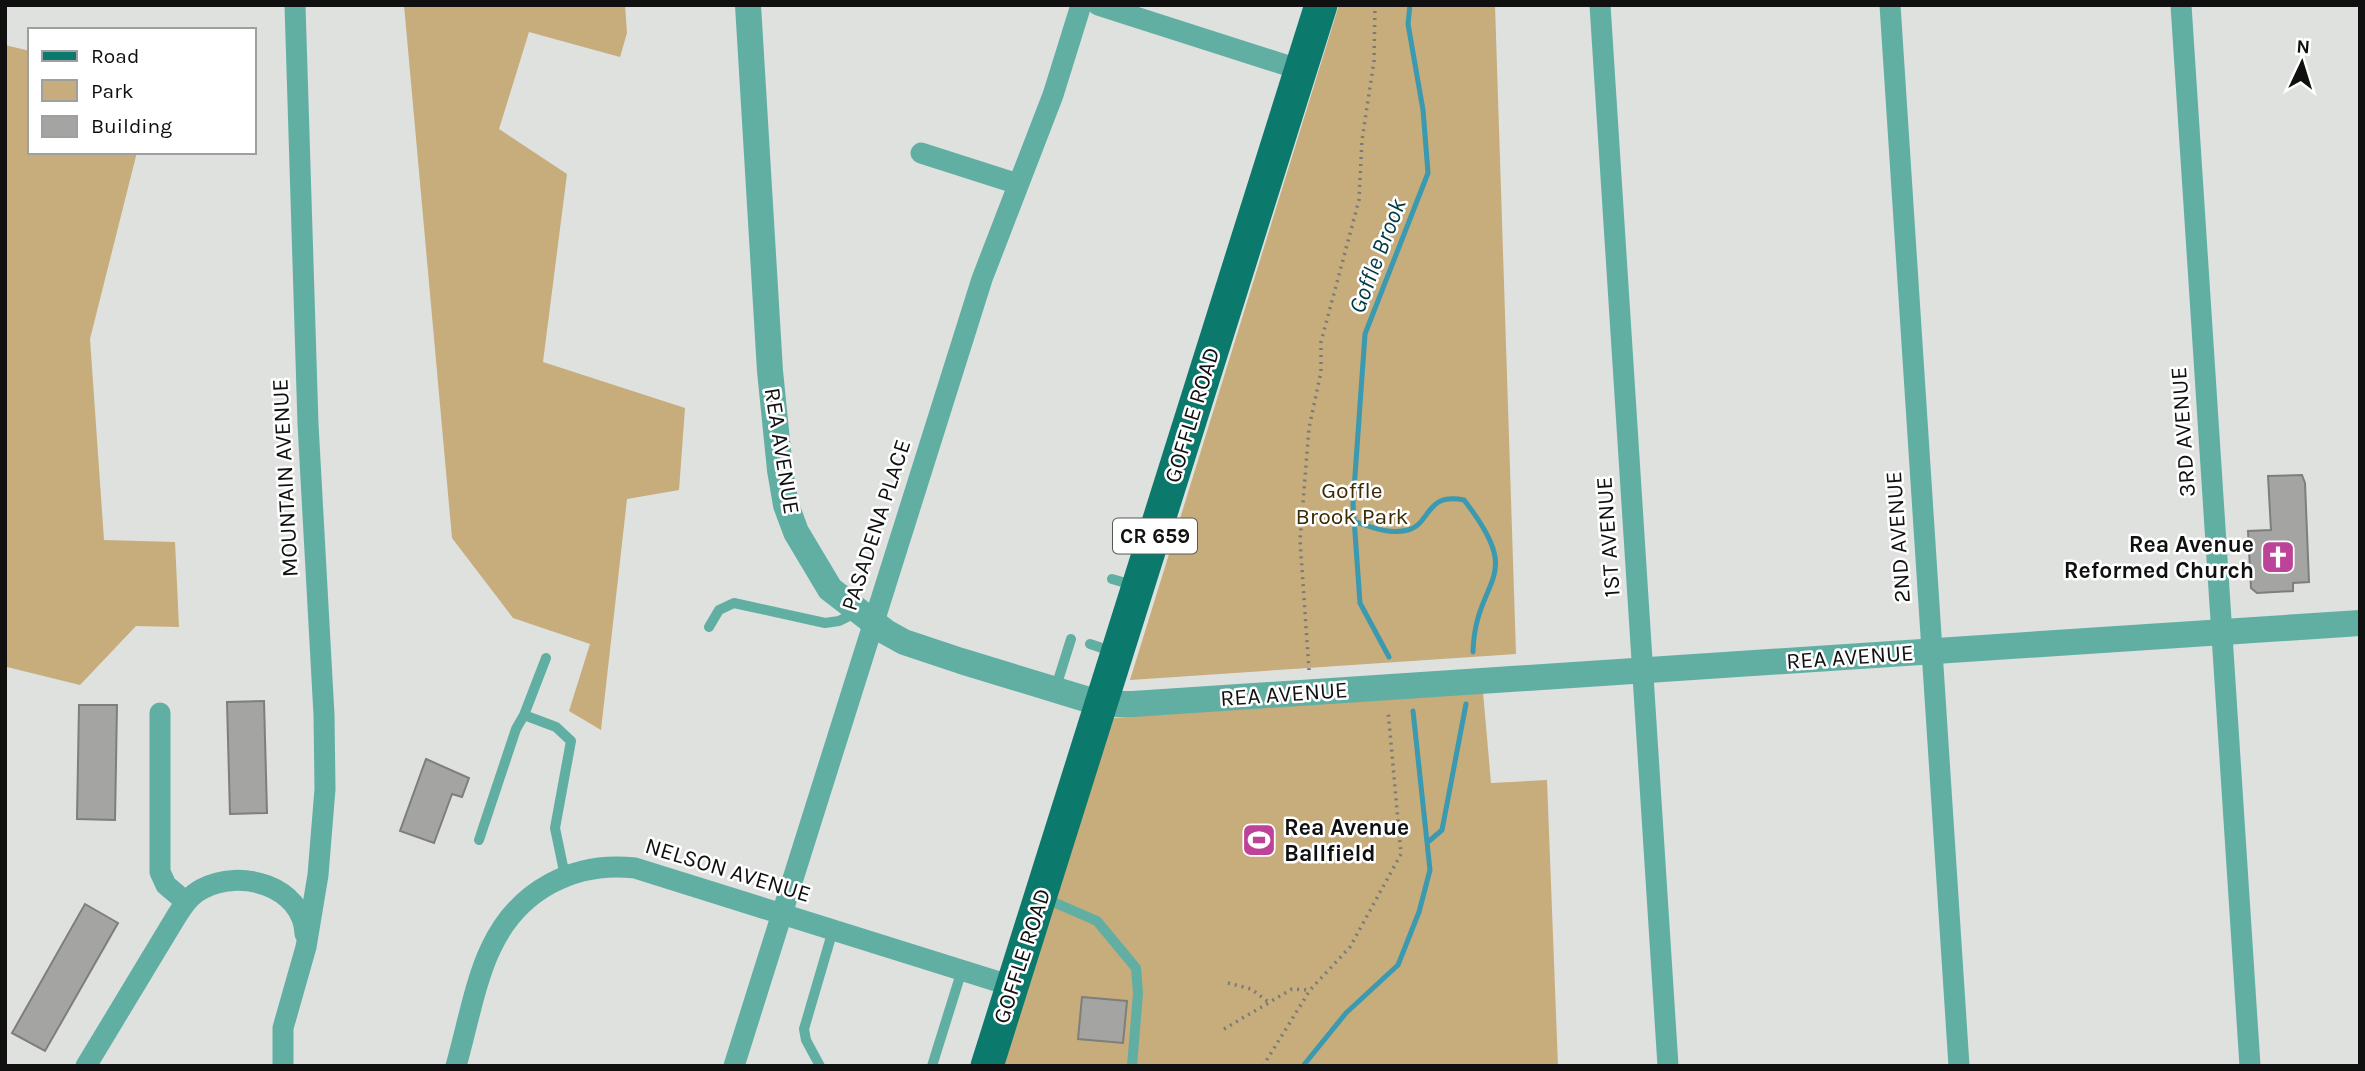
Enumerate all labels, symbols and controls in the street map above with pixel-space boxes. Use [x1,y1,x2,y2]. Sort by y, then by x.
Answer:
legend [28,28,256,154]
north arrow [2267,28,2337,98]
text: N [2296,36,2311,58]
text: Road [91,44,139,68]
text: Park [91,79,134,103]
text: Building [91,114,172,138]
water label: Goffle Brook [1342,194,1412,317]
street label: GOFFLE ROAD [1159,344,1225,486]
street label: 3RD AVENUE [2165,366,2201,498]
street label: MOUNTAIN AVENUE [266,378,304,578]
street label: REA AVENUE [759,386,805,516]
street label: PASADENA PLACE [836,436,916,614]
street label: 2ND AVENUE [1880,470,1916,604]
street label: 1ST AVENUE [1590,476,1626,598]
park label: Goffle Brook Park [1296,477,1408,530]
road number: CR 659 [1113,518,1197,554]
place label: Rea Avenue Reformed Church [2064,531,2254,584]
church icon: Rea Avenue Reformed Church [2259,538,2297,576]
street label: REA AVENUE [1785,639,1915,675]
street label: REA AVENUE [1219,676,1349,712]
place label: Rea Avenue Ballfield [1284,814,1409,867]
sports icon: Rea Avenue Ballfield [1240,821,1278,859]
street label: NELSON AVENUE [642,832,814,908]
street label: GOFFLE ROAD [987,885,1057,1027]

